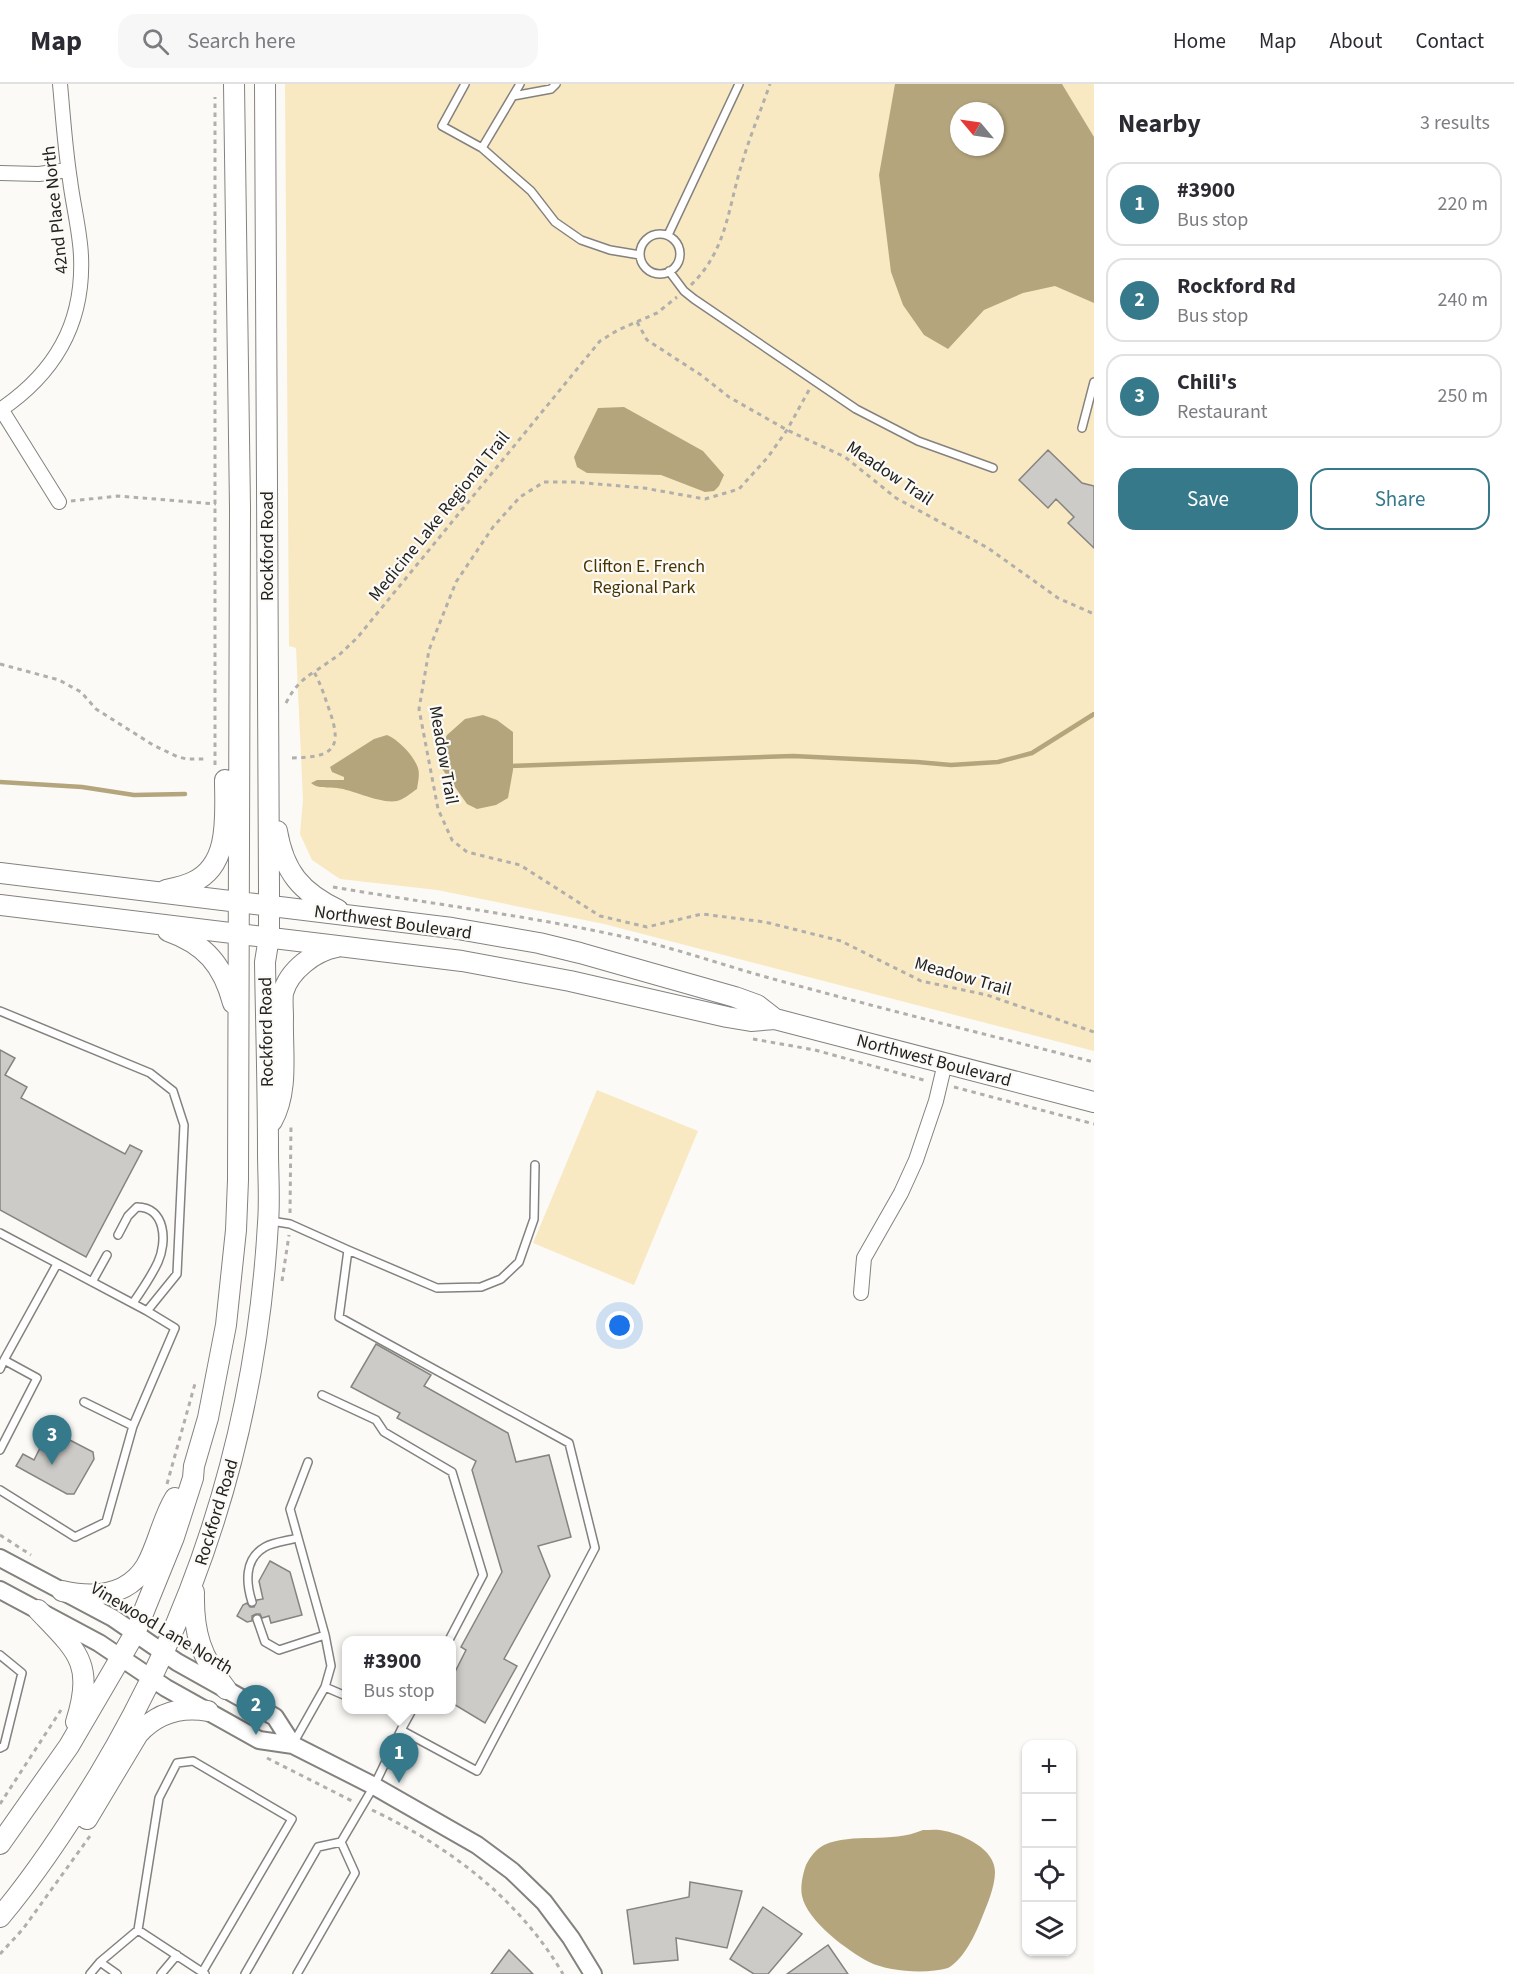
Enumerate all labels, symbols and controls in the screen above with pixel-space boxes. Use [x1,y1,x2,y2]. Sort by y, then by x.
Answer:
search box [118,14,538,68]
text: Map [30,21,82,61]
icon: search [139,25,172,58]
text: Search here [187,25,296,57]
text: Home [1173,26,1226,56]
text: Map [1259,26,1297,56]
text: About [1330,26,1382,56]
text: Contact [1415,26,1484,56]
north arrow [950,102,1004,156]
text: Nearby [1118,105,1201,142]
text: 3 results [1420,109,1490,137]
street label: 42nd Place North [36,144,75,275]
text: #3900 [1177,174,1235,206]
text: 1 [1134,190,1145,218]
text: 220 m [1438,190,1488,218]
text: Bus stop [1177,206,1248,234]
text: Rockford Rd [1177,270,1296,302]
text: 2 [1134,286,1145,314]
text: 240 m [1438,286,1488,314]
text: Bus stop [1177,302,1248,330]
text: Chili's [1177,366,1237,398]
text: 3 [1134,382,1145,410]
text: 250 m [1438,382,1488,410]
text: Restaurant [1177,398,1268,426]
street label: Medicine Lake Regional Trail [363,426,516,607]
street label: Meadow Trail [841,435,938,512]
button: Save [1118,468,1298,530]
button: Share [1310,468,1490,530]
street label: Rockford Road [255,491,280,601]
park label: Clifton E. French Regional Park [583,554,705,600]
street label: Meadow Trail [423,704,464,806]
street label: Northwest Boulevard [312,899,473,946]
street label: Meadow Trail [911,951,1014,1002]
street label: Rockford Road [253,977,280,1087]
street label: Northwest Boulevard [854,1028,1014,1093]
your location [605,1311,634,1340]
pin: 3 [32,1416,72,1465]
street label: Rockford Road [188,1456,245,1568]
street label: Vinewood Lane North [86,1576,238,1681]
popup [342,1636,456,1714]
text: #3900 [363,1645,421,1677]
text: Bus stop [363,1677,435,1705]
pin: 2 [236,1686,276,1735]
pin: 1 [380,1734,418,1783]
map controls [1022,1740,1076,1956]
button: + [1022,1740,1076,1794]
button: − [1022,1794,1076,1848]
button: locate [1022,1848,1076,1902]
button: layers [1022,1902,1076,1956]

